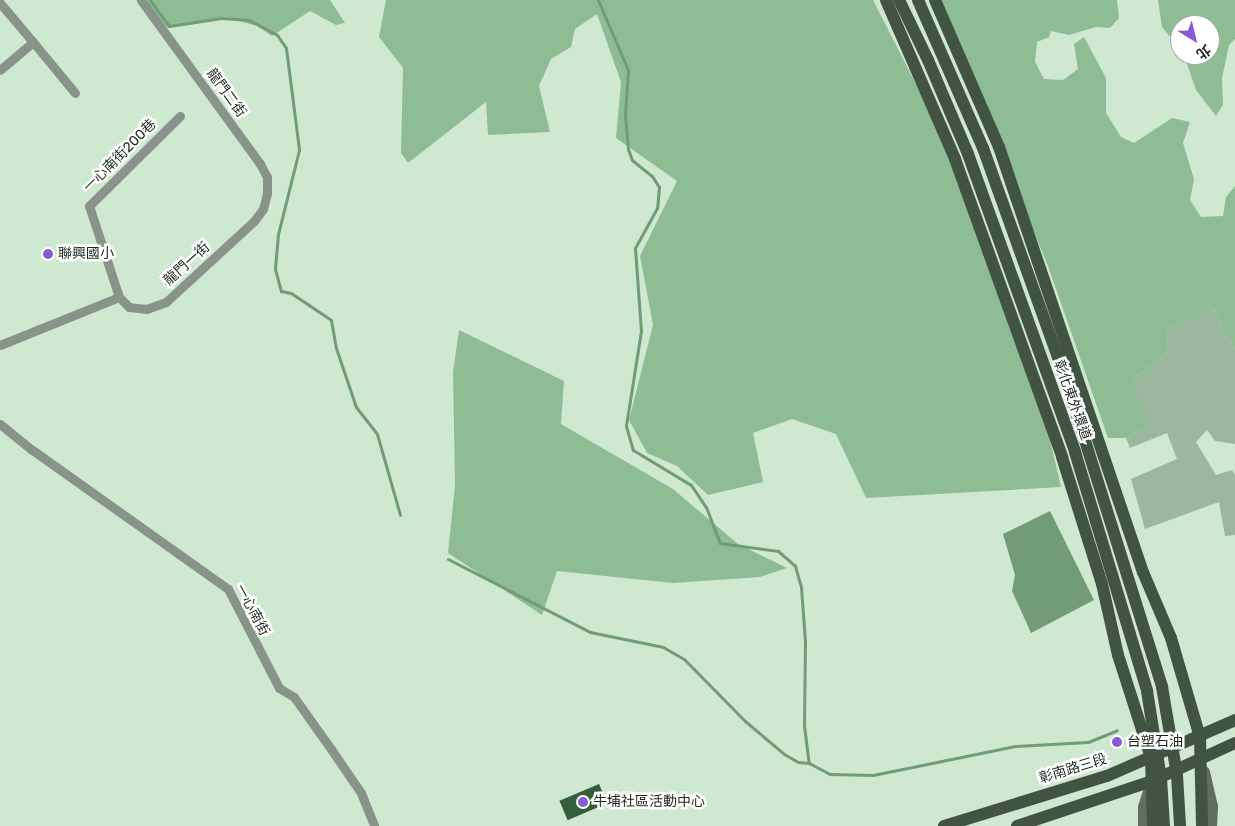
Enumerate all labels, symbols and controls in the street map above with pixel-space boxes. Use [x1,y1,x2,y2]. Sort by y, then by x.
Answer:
north arrow [1170,15,1220,65]
text: 北 [1193,41,1214,63]
street label: 龍門二街 [203,65,249,121]
street label: 一心南街200巷 [80,116,160,196]
street label: 龍門一街 [161,239,213,289]
place label: 聯興國小 [58,246,114,262]
marker: 聯興國小 [42,248,54,260]
street label: 彰化東外環道 [1050,358,1094,442]
street label: 一心南街 [231,581,273,639]
place label: 台塑石油 [1127,734,1183,750]
marker: 台塑石油 [1111,736,1123,748]
street label: 彰南路三段 [1037,751,1109,787]
place label: 牛埔社區活動中心 [593,794,705,810]
marker: 牛埔社區活動中心 [577,796,589,808]

